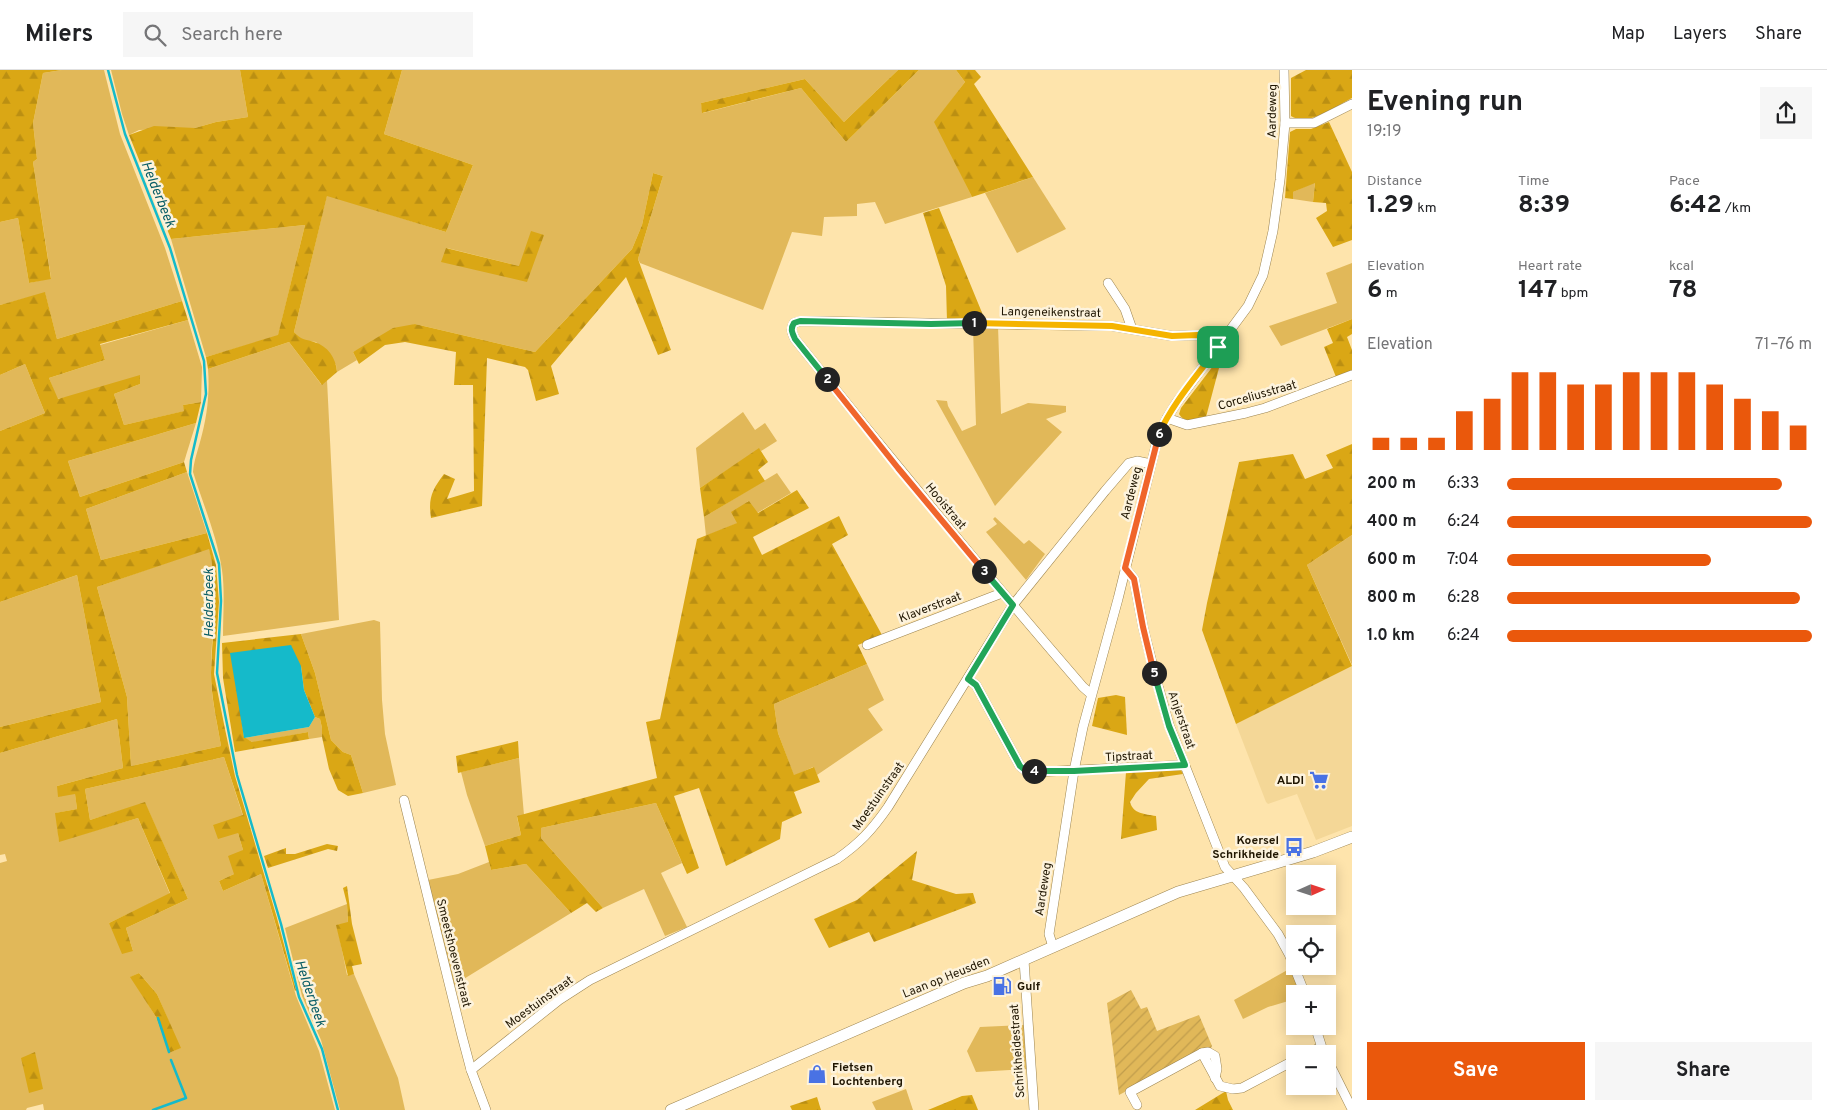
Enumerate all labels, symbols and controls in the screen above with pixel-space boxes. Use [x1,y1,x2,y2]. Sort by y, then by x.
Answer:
search box [123,12,473,57]
text: Milers [25,20,93,50]
icon: search [141,21,169,49]
text: Search here [181,23,283,47]
text: Map [1611,23,1645,46]
text: Layers [1673,23,1727,46]
text: Share [1755,23,1802,46]
street label: Aardeweg [1265,84,1281,138]
text: Evening run [1367,85,1523,121]
button: share [1760,87,1812,139]
text: 19:19 [1367,122,1402,142]
water label: Helderbeek [137,159,179,231]
text: Distance [1367,173,1422,190]
text: Time [1518,173,1549,190]
text: Pace [1669,173,1700,190]
text: 1.29 [1367,190,1414,222]
text: 8:39 [1518,190,1570,222]
text: 6:42 [1669,190,1722,222]
text: km [1414,200,1437,217]
text: /km [1722,200,1751,217]
text: Elevation [1367,258,1425,275]
text: Heart rate [1518,258,1582,275]
text: kcal [1669,258,1694,275]
text: 6 [1367,275,1382,307]
text: 147 [1518,275,1558,307]
text: 78 [1669,275,1697,307]
text: m [1382,285,1398,302]
text: bpm [1558,285,1588,302]
street label: Langeneikenstraat [1001,304,1101,322]
pin: 1 [962,310,986,336]
text: 1 [972,315,977,332]
pin [1197,326,1239,368]
icon: arrive [1204,333,1232,361]
text: Elevation [1367,335,1433,355]
text: 71–76 m [1755,335,1812,355]
pin: 2 [814,366,840,392]
text: 2 [823,371,832,388]
street label: Corceliusstraat [1216,377,1298,415]
pin: 6 [1146,422,1172,446]
text: 6 [1155,426,1164,443]
street label: Aardeweg [1118,465,1146,521]
text: 200 m [1367,474,1416,494]
text: 6:33 [1447,474,1479,494]
street label: Hooistraat [921,480,969,533]
text: 400 m [1367,512,1416,532]
text: 6:24 [1447,512,1480,532]
text: 600 m [1367,550,1416,570]
text: 7:04 [1447,550,1479,570]
pin: 3 [972,558,996,584]
text: 3 [980,563,989,580]
water label: Helderbeek [201,567,218,638]
text: 800 m [1367,588,1416,608]
text: 6:28 [1447,588,1480,608]
street label: Klaverstraat [897,589,964,627]
text: 1.0 km [1367,626,1415,646]
text: 6:24 [1447,626,1480,646]
pin: 5 [1142,660,1166,686]
text: 5 [1150,665,1159,682]
street label: Anjerstraat [1164,689,1198,752]
street label: Tipstraat [1105,748,1153,766]
pin: 4 [1022,758,1046,784]
street label: Moestuinstraat [849,759,908,834]
text: 4 [1030,763,1039,780]
supermarket icon: ALDI [1308,769,1330,791]
place label: ALDI [1277,773,1304,789]
place label: Koersel Schrikheide [1212,833,1279,863]
bus stop icon: Koersel Schrikheide [1283,836,1305,858]
street label: Aardeweg [1032,861,1056,917]
north arrow [1286,865,1336,915]
map controls [1286,865,1336,1095]
street label: Smeetshoevenstraat [432,897,474,1009]
button: locate [1286,925,1336,975]
street label: Laan op Heusden [900,953,992,1003]
water label: Helderbeek [290,958,329,1030]
street label: Moestuinstraat [502,973,577,1033]
fuel station icon: Gulf [991,975,1013,997]
place label: Gulf [1017,979,1041,995]
button: + [1286,985,1336,1035]
street label: Schrikheidestraat [1007,1003,1029,1099]
button: Save [1367,1042,1585,1100]
button: Share [1595,1042,1812,1100]
button: − [1286,1045,1336,1095]
place label: Fietsen Lochtenberg [832,1060,903,1090]
shop icon: Fietsen Lochtenberg [806,1063,828,1085]

